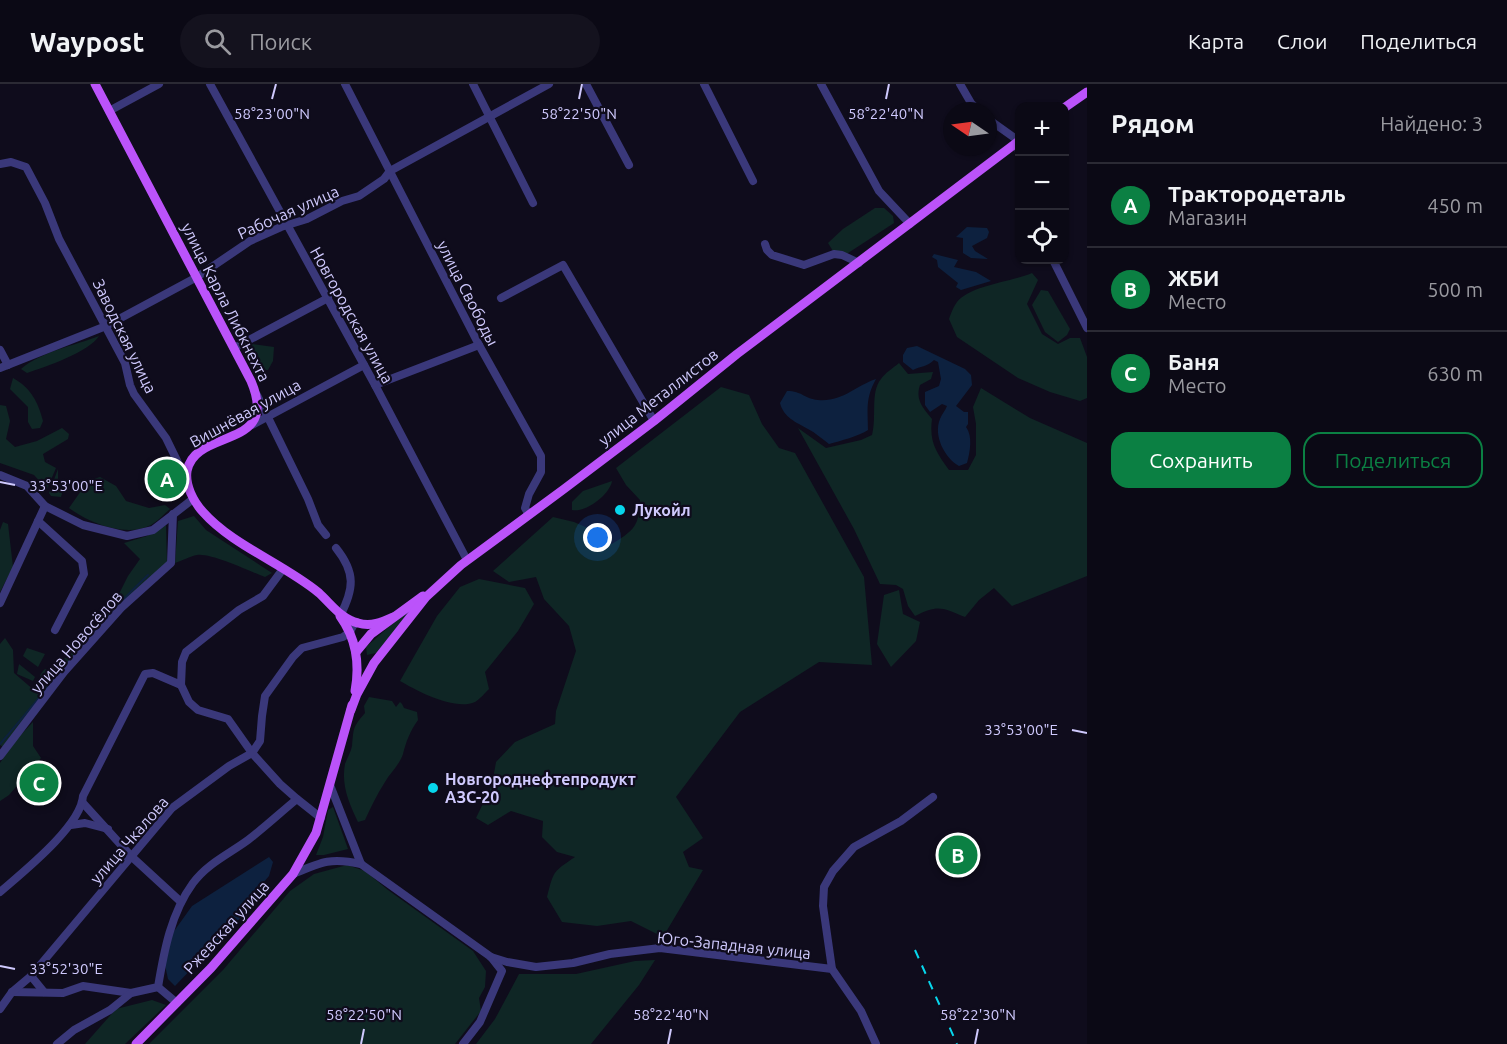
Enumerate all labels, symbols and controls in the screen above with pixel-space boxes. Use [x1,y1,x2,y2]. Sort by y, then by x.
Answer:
search box [180,14,600,68]
icon: search [201,25,234,58]
text: Waypost [30,26,144,57]
text: Поиск [249,29,312,54]
text: Карта [1188,29,1244,53]
text: Слои [1277,29,1327,53]
text: Поделиться [1360,29,1477,53]
north arrow [943,102,997,156]
map controls [1015,102,1069,264]
button: + [1015,102,1069,156]
text: 58°23'00"N [234,105,310,122]
text: 58°22'50"N [541,105,617,122]
text: 58°22'40"N [848,105,924,122]
text: Рядом [1111,109,1195,138]
text: Найдено: 3 [1380,112,1483,135]
button: − [1015,156,1069,210]
text: Трактородеталь [1168,181,1346,206]
street label: Рабочая улица [235,182,341,242]
text: A [1123,194,1138,217]
text: 450 m [1427,194,1483,217]
text: Магазин [1168,206,1247,229]
button: locate [1015,210,1069,264]
street label: улица Карла Либкнехта [178,220,274,384]
street label: улица Свободы [434,237,502,349]
street label: Новгородская улица [307,244,397,386]
text: ЖБИ [1168,265,1220,290]
street label: Заводская улица [90,276,160,396]
text: B [1124,278,1137,301]
text: 500 m [1427,278,1483,301]
text: Место [1168,290,1227,313]
street label: улица Металлистов [595,345,721,449]
text: Баня [1168,349,1220,374]
text: C [1124,362,1137,385]
text: 630 m [1427,362,1483,385]
text: Место [1168,374,1227,397]
street label: Вишнёвая улица [186,375,304,451]
button: Сохранить [1111,432,1291,488]
button: Поделиться [1303,432,1483,488]
pin: A [148,456,186,502]
text: 33°53'00"E [29,477,103,494]
place label: Лукойл [632,501,691,519]
marker: Лукойл [613,503,627,517]
your location [583,523,612,552]
street label: улица Новосёлов [27,587,125,697]
text: 33°53'00"E [984,721,1058,738]
pin: C [20,760,58,806]
place label: Новгороднефтепродукт АЗС-20 [445,770,636,806]
marker: Новгороднефтепродукт АЗС-20 [426,781,440,795]
street label: улица Чкалова [86,793,172,887]
pin: B [938,832,978,878]
street label: Ржевская улица [180,877,272,977]
street label: Юго-Западная улица [656,928,812,962]
text: 33°52'30"E [29,960,103,977]
text: 58°22'50"N [326,1006,402,1023]
text: 58°22'40"N [633,1006,709,1023]
text: 58°22'30"N [940,1006,1016,1023]

